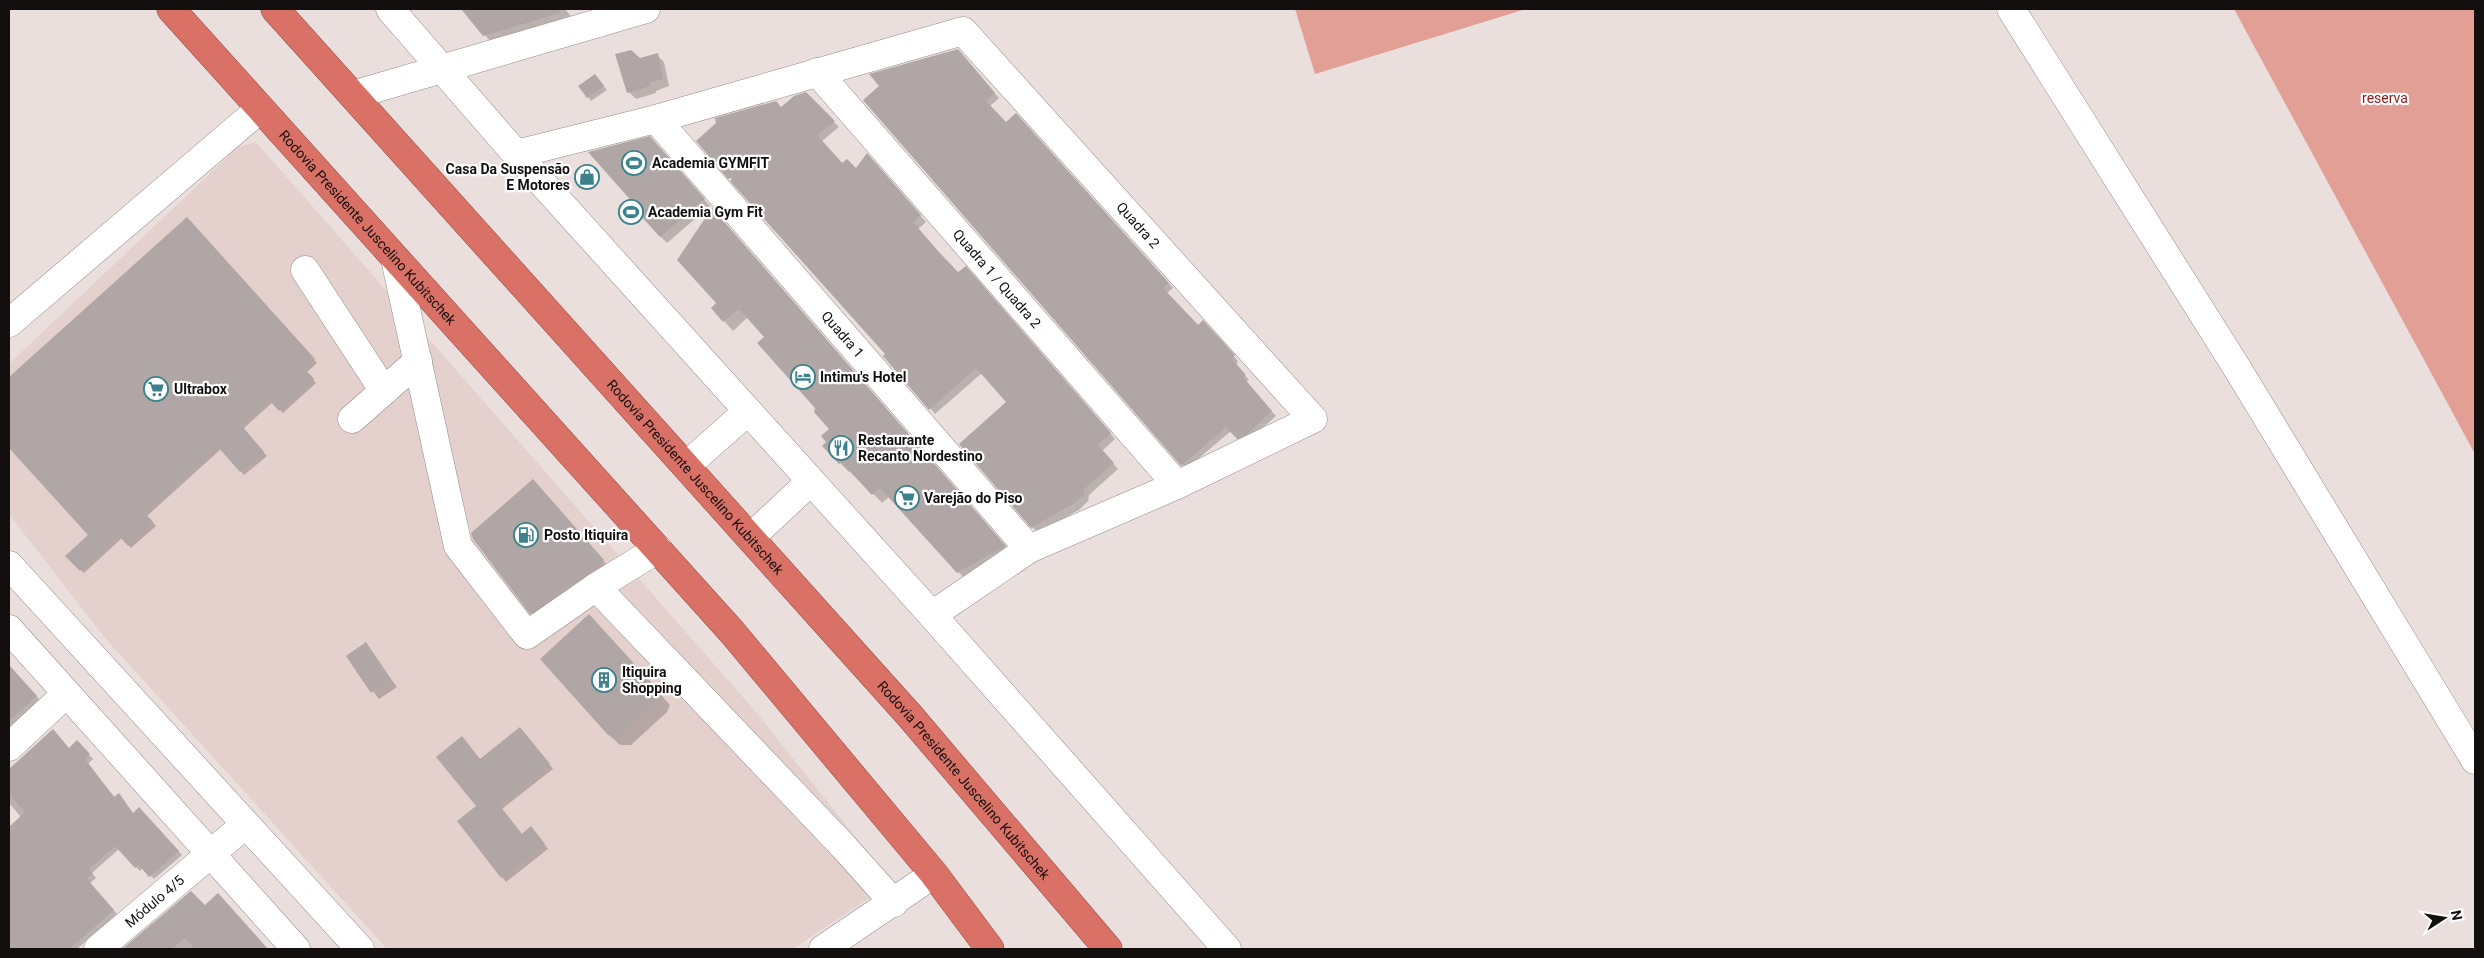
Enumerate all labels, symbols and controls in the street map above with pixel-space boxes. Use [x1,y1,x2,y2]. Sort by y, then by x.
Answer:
park label: reserva [2362,90,2408,106]
street label: Rodovia Presidente Juscelino Kubitschek [276,127,460,329]
sports icon: Academia GYMFIT [621,150,647,176]
place label: Academia GYMFIT [652,155,769,171]
place label: Casa Da Suspensão E Motores [446,161,570,193]
shop icon: Casa Da Suspensão E Motores [574,164,600,190]
sports icon: Academia Gym Fit [618,199,644,225]
street label: Quadra 2 [1113,199,1163,251]
place label: Academia Gym Fit [648,204,763,220]
street label: Quadra 1 / Quadra 2 [950,226,1044,331]
street label: Quadra 1 [818,308,867,361]
hotel icon: Intimu's Hotel [790,364,816,390]
place label: Intimu's Hotel [820,369,906,385]
supermarket icon: Ultrabox [143,376,169,402]
street label: Rodovia Presidente Juscelino Kubitschek [604,376,788,578]
place label: Ultrabox [174,381,228,397]
place label: Restaurante Recanto Nordestino [858,432,983,464]
restaurant icon: Restaurante Recanto Nordestino [828,435,854,461]
supermarket icon: Varejão do Piso [894,485,920,511]
place label: Varejão do Piso [924,490,1023,506]
fuel station icon: Posto Itiquira [513,522,539,548]
place label: Posto Itiquira [544,527,629,543]
place label: Itiquira Shopping [622,664,682,696]
building icon: Itiquira Shopping [591,667,617,693]
street label: Rodovia Presidente Juscelino Kubitschek [874,678,1054,883]
street label: Módulo 4/5 [122,872,187,931]
north arrow [2419,893,2469,943]
text: N [2448,909,2466,922]

